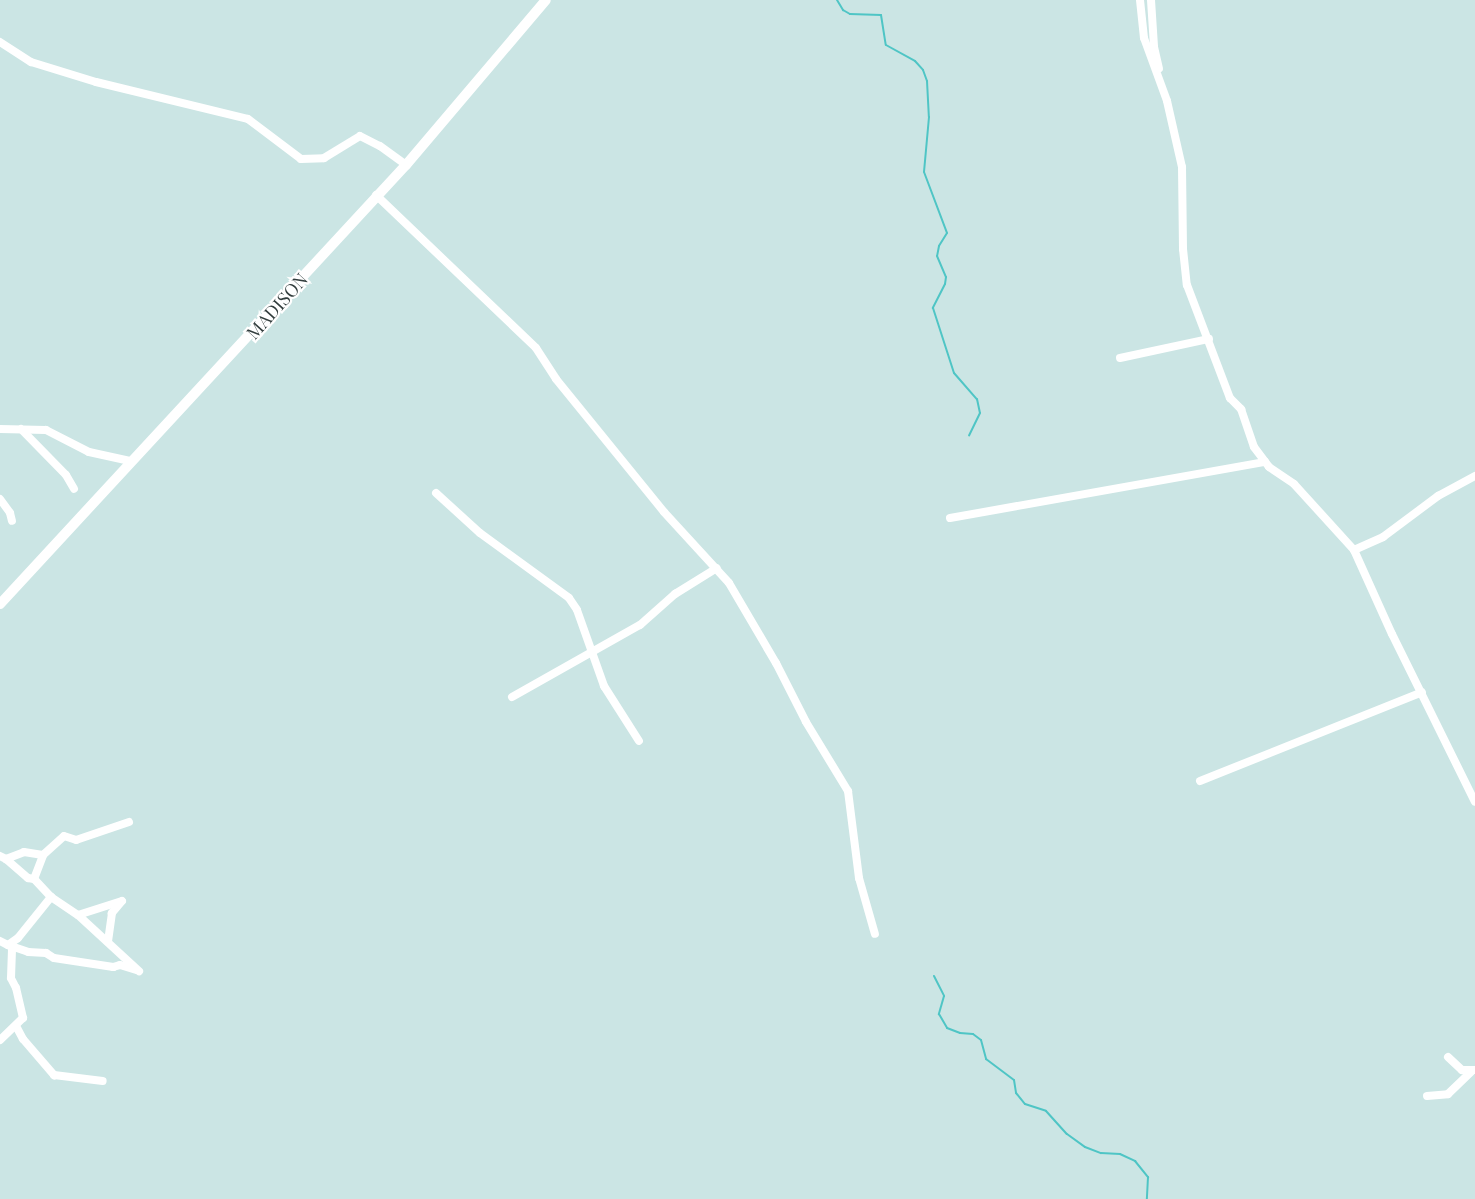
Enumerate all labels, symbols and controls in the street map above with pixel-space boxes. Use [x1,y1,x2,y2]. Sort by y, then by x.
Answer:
street label: MADISON [242,269,312,343]

